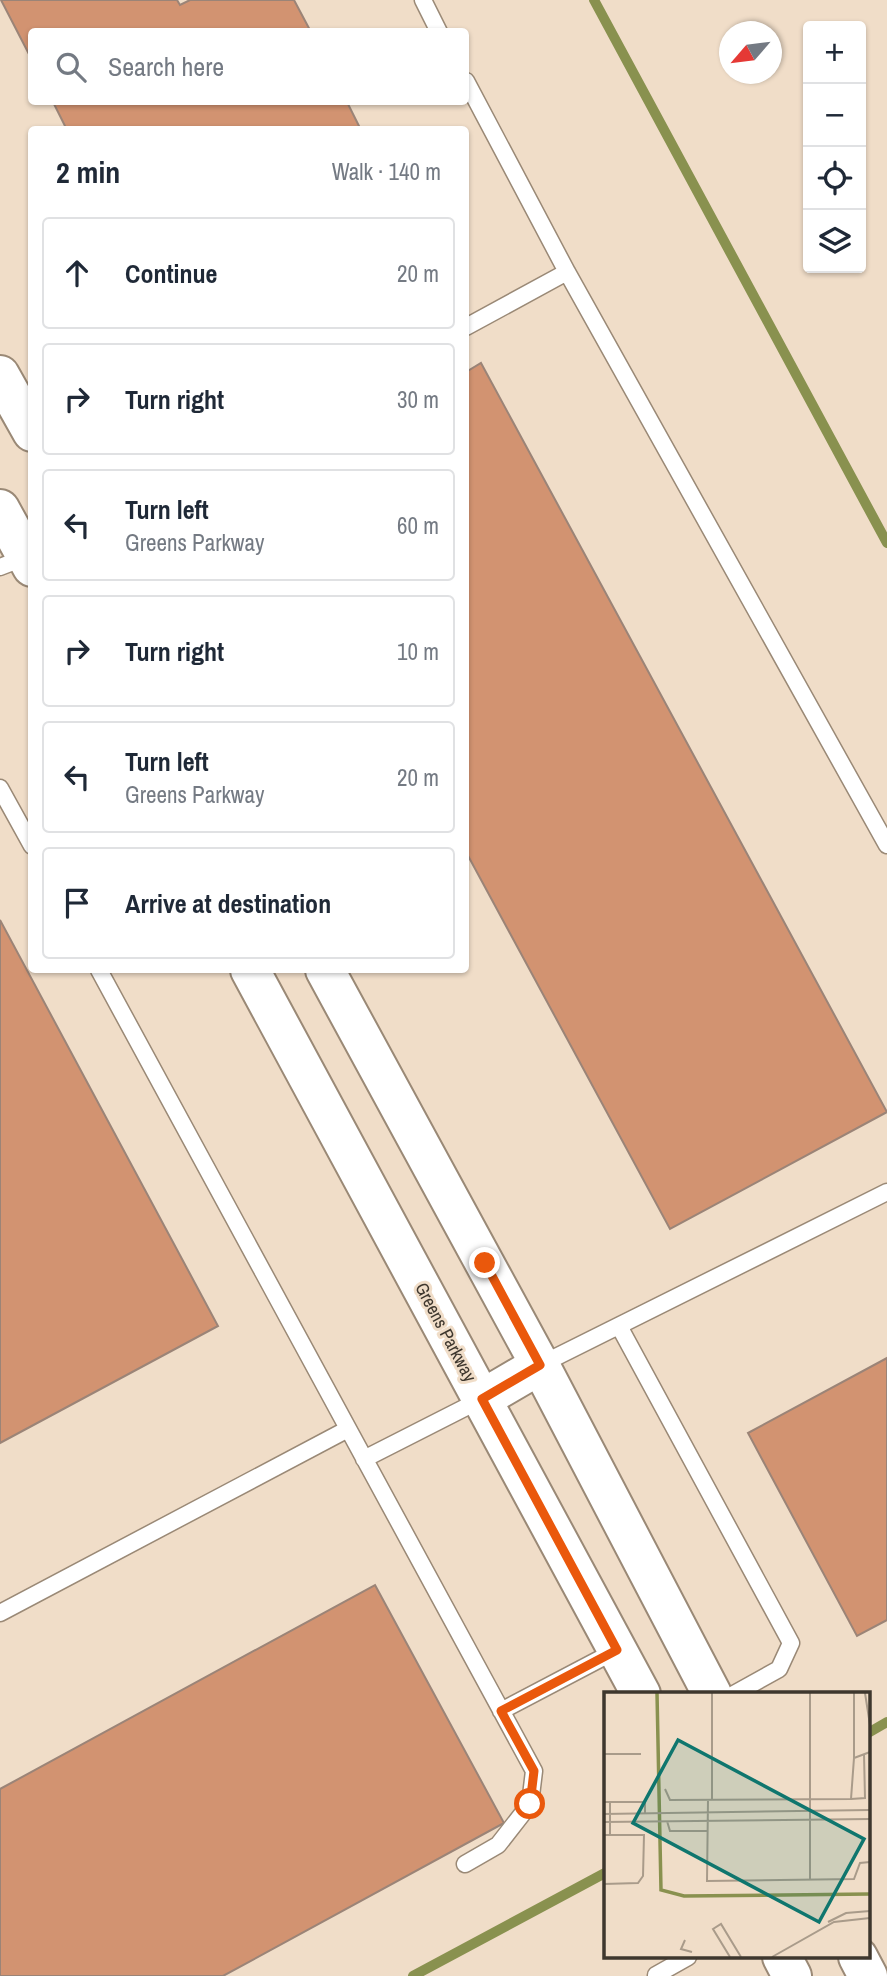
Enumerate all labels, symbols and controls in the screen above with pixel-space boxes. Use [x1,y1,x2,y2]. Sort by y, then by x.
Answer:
north arrow [719,21,782,84]
map controls [803,21,866,273]
button: + [803,21,866,84]
search box [28,28,469,105]
icon: search [52,48,90,86]
text: Search here [108,49,224,84]
button: − [803,84,866,147]
button: locate [803,147,866,210]
text: 2 min [56,152,120,192]
text: Walk · 140 m [332,156,441,187]
button: layers [803,210,866,273]
icon: ahead [58,254,96,292]
text: Continue [125,256,217,291]
text: 20 m [397,258,439,289]
icon: right [58,380,96,418]
text: Turn right [125,382,224,417]
text: 30 m [397,384,439,415]
text: Turn left [125,492,209,527]
icon: left [58,506,96,544]
text: 60 m [397,510,439,541]
text: Greens Parkway [125,527,264,558]
icon: right [58,632,96,670]
text: Turn right [125,634,224,669]
text: 10 m [397,636,439,667]
text: Turn left [125,744,209,779]
icon: left [58,758,96,796]
text: 20 m [397,762,439,793]
text: Greens Parkway [125,779,264,810]
icon: arrive [58,884,96,922]
text: Arrive at destination [125,886,331,921]
route end [469,1247,500,1278]
street label: Greens Parkway [409,1278,483,1387]
inset map [604,1692,870,1958]
route start [514,1788,545,1819]

